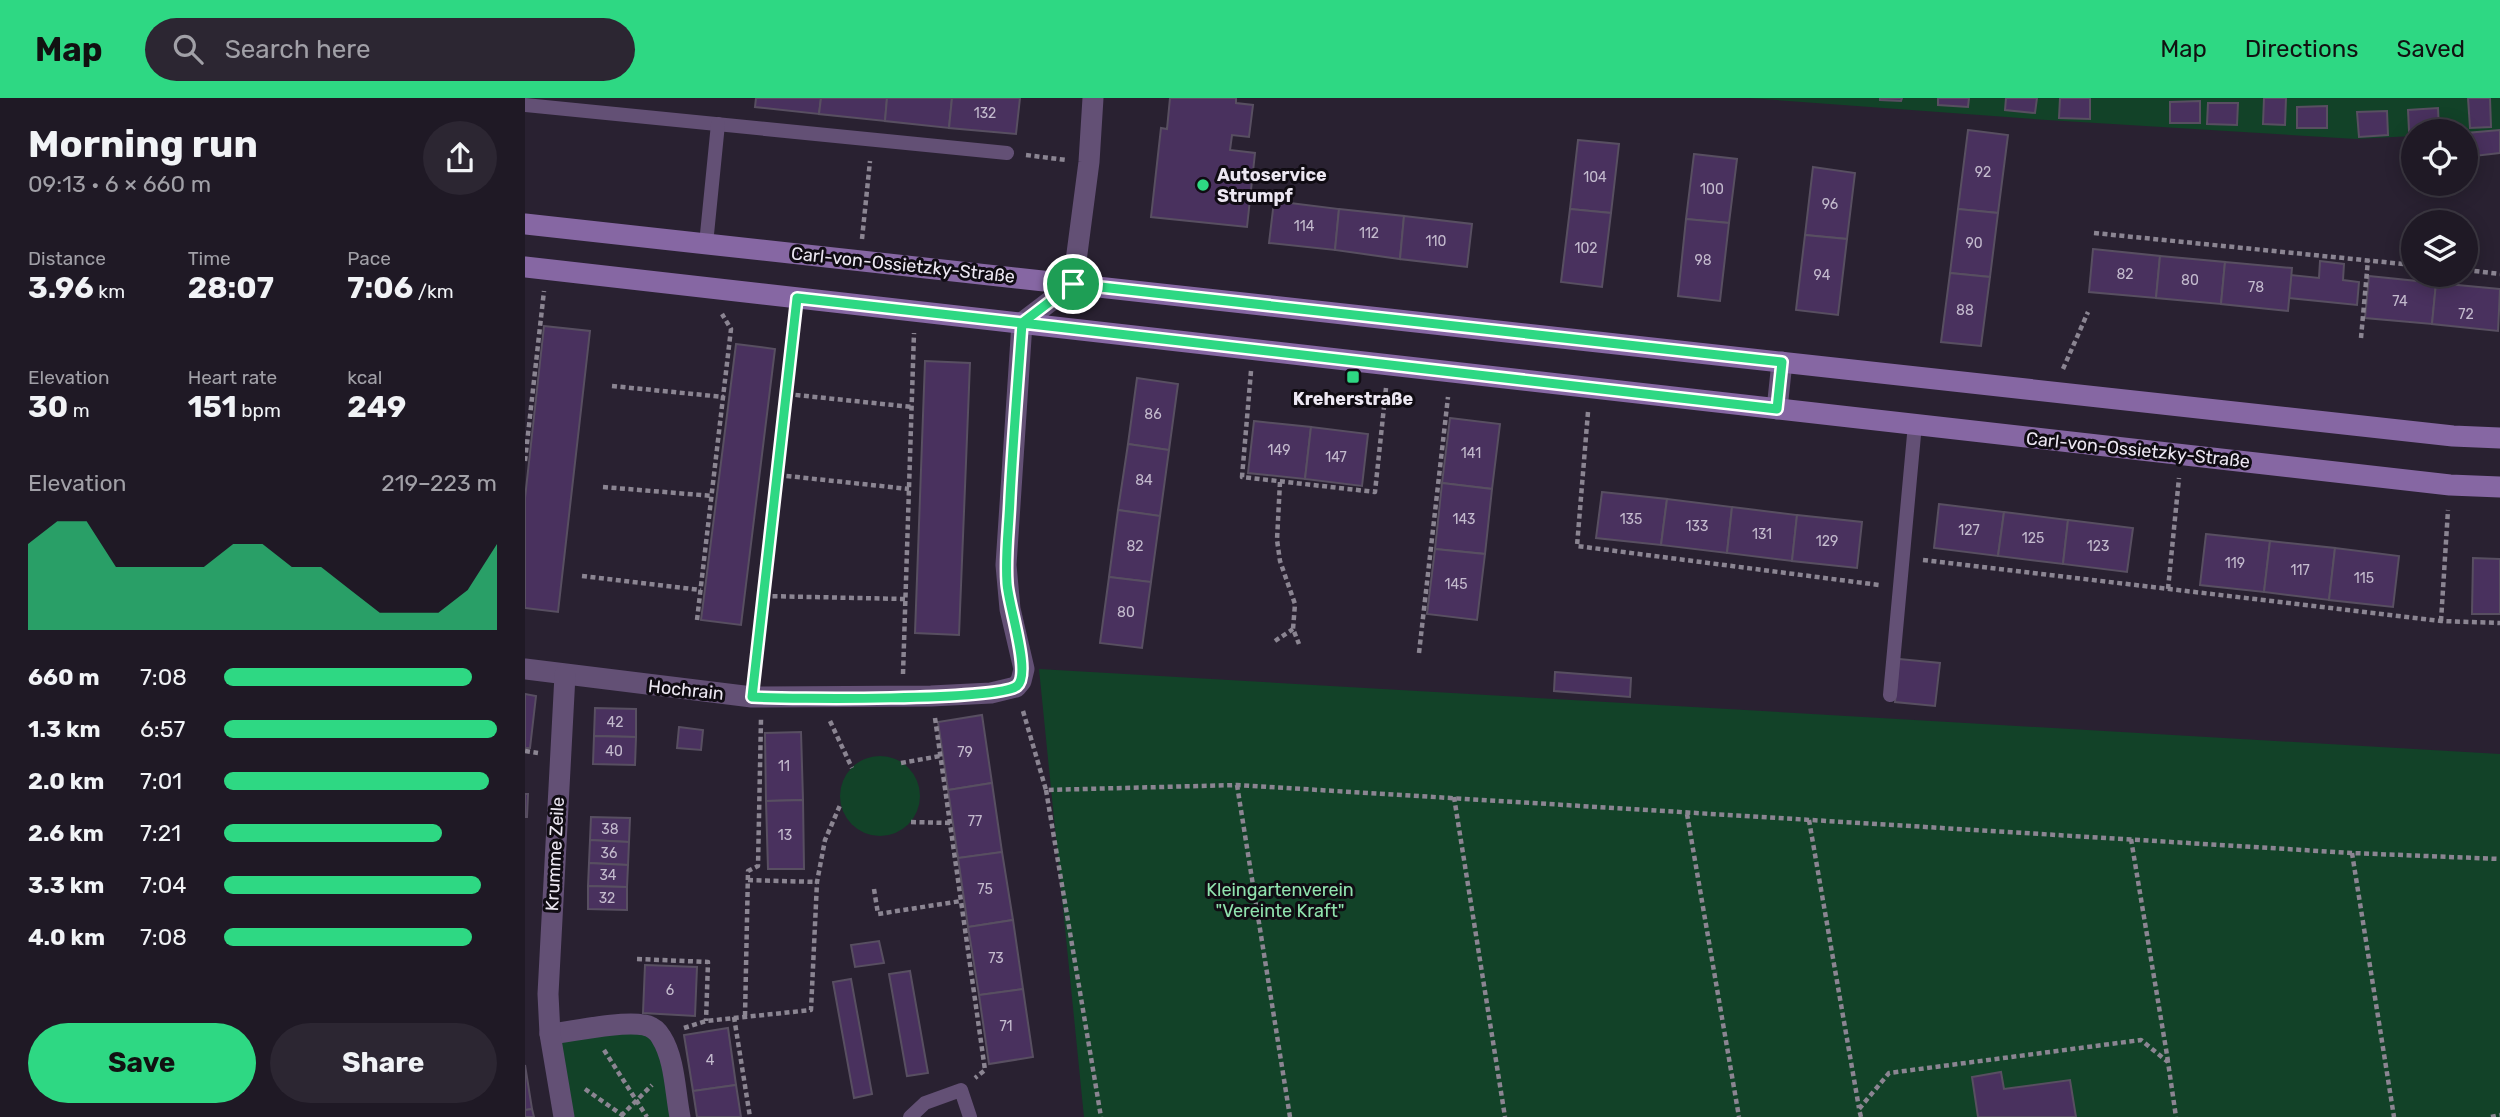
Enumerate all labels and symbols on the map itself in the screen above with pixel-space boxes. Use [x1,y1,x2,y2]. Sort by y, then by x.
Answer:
house number: 132 [974,105,996,122]
place label: Autoservice Strumpf [1217,164,1327,207]
house number: 92 [1975,164,1991,181]
house number: 104 [1583,169,1607,186]
marker: Autoservice Strumpf [1195,177,1211,193]
house number: 100 [1700,181,1724,198]
house number: 96 [1822,196,1838,213]
house number: 114 [1294,218,1315,235]
house number: 112 [1359,225,1379,242]
house number: 110 [1426,233,1447,250]
house number: 90 [1965,235,1983,252]
house number: 102 [1574,240,1598,257]
street label: Carl-von-Ossietzky-Straße [790,242,1016,288]
house number: 98 [1694,252,1712,269]
pin [1043,254,1103,314]
house number: 82 [2116,266,2134,283]
house number: 94 [1814,267,1831,284]
house number: 80 [2181,272,2199,289]
house number: 78 [2248,279,2264,296]
house number: 74 [2392,293,2408,310]
house number: 88 [1956,302,1974,319]
house number: 72 [2458,306,2474,323]
marker: Kreherstraße [1345,369,1361,385]
place label: Kreherstraße [1293,388,1414,410]
house number: 86 [1144,406,1162,423]
street label: Carl-von-Ossietzky-Straße [2025,427,2251,473]
house number: 149 [1268,442,1290,459]
house number: 141 [1461,445,1481,462]
house number: 147 [1325,449,1347,466]
house number: 84 [1135,472,1153,489]
house number: 143 [1452,511,1476,528]
house number: 135 [1620,511,1642,528]
house number: 133 [1686,518,1708,535]
house number: 127 [1958,522,1980,539]
house number: 131 [1752,526,1772,543]
house number: 125 [2022,530,2044,547]
house number: 129 [1816,533,1838,550]
house number: 82 [1126,538,1144,555]
house number: 123 [2087,538,2109,555]
house number: 119 [2225,555,2245,572]
house number: 117 [2290,562,2310,579]
house number: 115 [2354,570,2374,587]
house number: 145 [1444,576,1468,593]
house number: 80 [1117,604,1135,621]
street label: Hochrain [647,675,725,705]
house number: 42 [607,714,623,731]
house number: 40 [605,743,623,760]
house number: 79 [957,744,973,761]
house number: 11 [778,758,790,775]
street label: Krumme Zeile [541,796,569,912]
house number: 77 [968,813,982,830]
house number: 38 [601,821,619,838]
house number: 13 [778,827,792,844]
house number: 36 [601,845,617,862]
house number: 34 [599,867,617,884]
park label: Kleingartenverein "Vereinte Kraft" [1206,879,1354,922]
house number: 75 [977,881,993,898]
house number: 32 [599,890,615,907]
house number: 73 [988,950,1004,967]
house number: 6 [666,982,674,999]
house number: 71 [999,1018,1013,1035]
house number: 4 [706,1052,715,1069]

